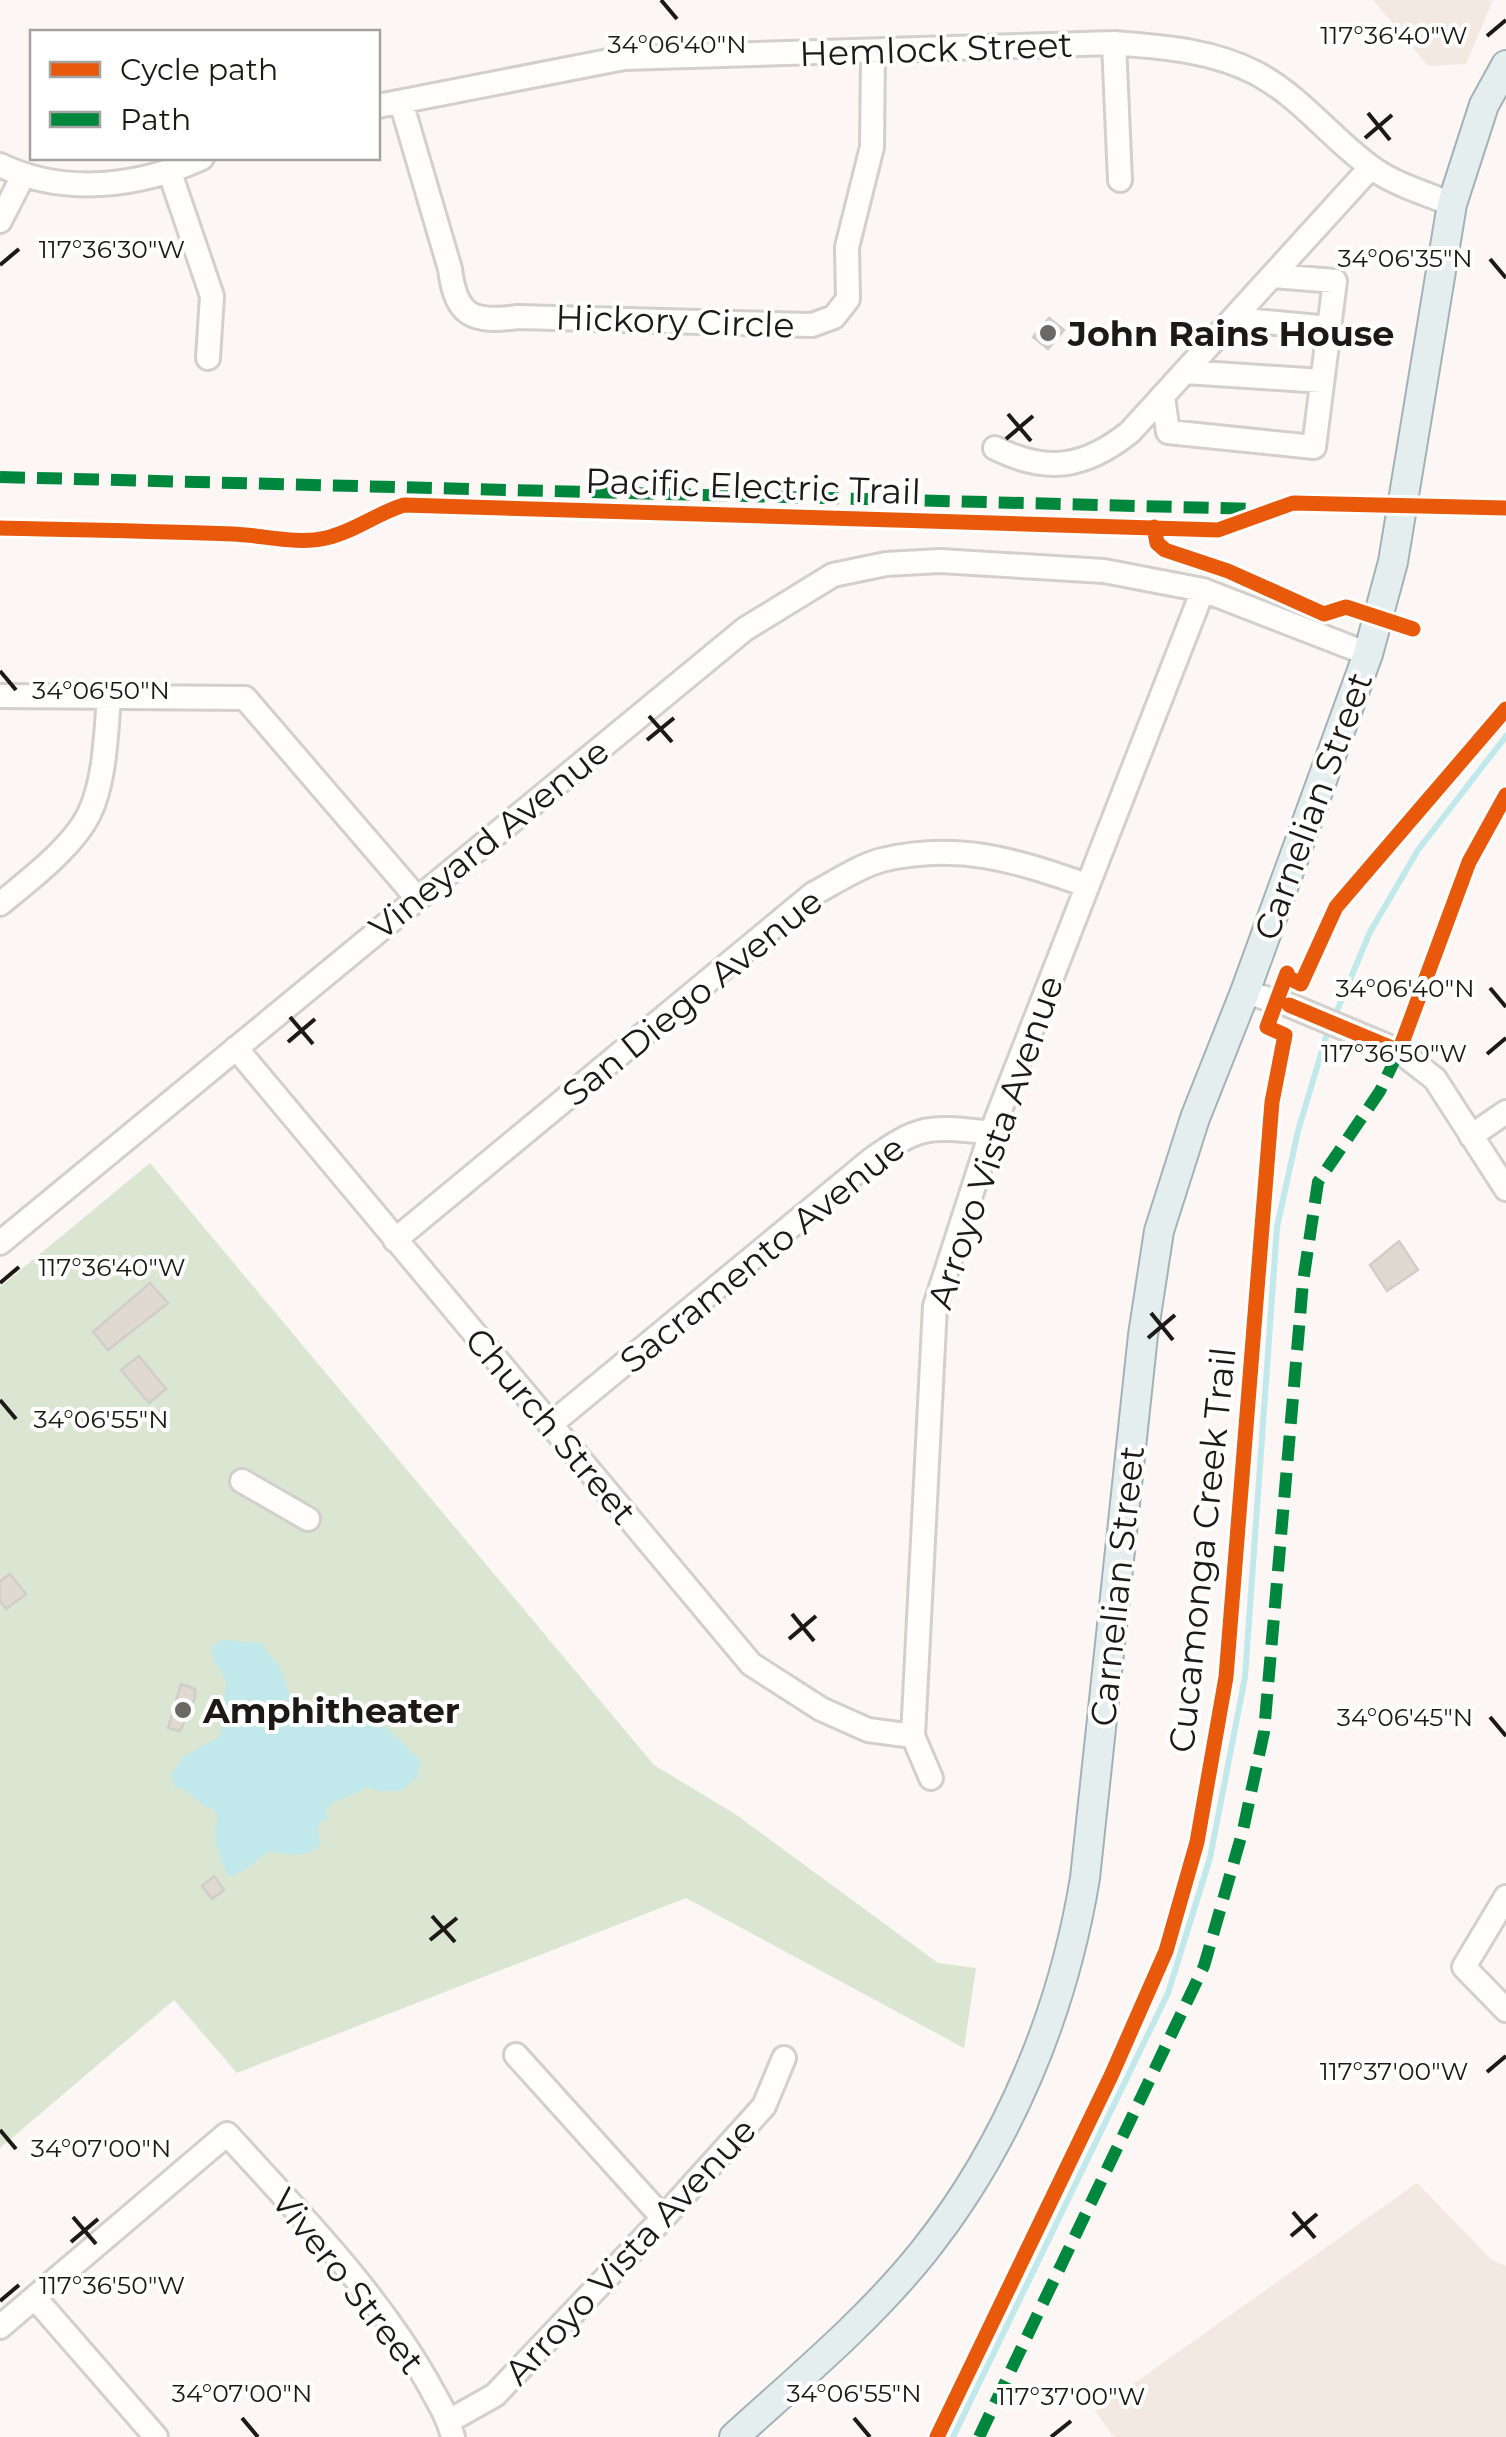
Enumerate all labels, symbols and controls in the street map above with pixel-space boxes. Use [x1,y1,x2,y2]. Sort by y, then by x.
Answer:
text: 117°36'40"W [1320,20,1468,50]
street label: Hemlock Street [799,23,1073,75]
text: 34°06'40"N [608,29,746,59]
legend [30,30,380,160]
text: Cycle path [120,51,278,88]
text: Path [120,101,191,138]
text: 117°36'30"W [39,234,185,264]
text: 34°06'35"N [1337,243,1473,273]
street label: Hickory Circle [555,295,795,347]
place label: John Rains House [1067,312,1394,355]
marker: John Rains House [1037,322,1059,344]
street label: Pacific Electric Trail [584,459,922,513]
street label: Carnelian Street [1245,666,1381,946]
text: 34°06'50"N [32,675,170,705]
street label: Vineyard Avenue [361,729,617,949]
street label: San Diego Avenue [553,879,831,1115]
street label: Arroyo Vista Avenue [918,970,1072,1314]
text: 34°06'40"N [1336,973,1474,1003]
text: 117°36'50"W [1321,1038,1467,1068]
street label: Sacramento Avenue [611,1126,913,1382]
text: 117°36'40"W [38,1252,186,1282]
street label: Church Street [456,1319,646,1533]
street label: Cucamonga Creek Trail [1159,1345,1245,1755]
text: 34°06'55"N [33,1404,169,1434]
street label: Carnelian Street [1081,1444,1153,1728]
place label: Amphitheater [202,1689,460,1732]
marker: Amphitheater [172,1699,194,1721]
text: 34°06'45"N [1337,1702,1473,1732]
text: 117°37'00"W [1320,2056,1468,2086]
street label: Arroyo Vista Avenue [495,2109,765,2393]
text: 34°07'00"N [31,2133,171,2163]
street label: Vivero Street [262,2180,434,2382]
text: 117°36'50"W [39,2270,185,2300]
text: 34°07'00"N [172,2378,312,2408]
text: 34°06'55"N [786,2378,922,2408]
text: 117°37'00"W [997,2381,1145,2411]

